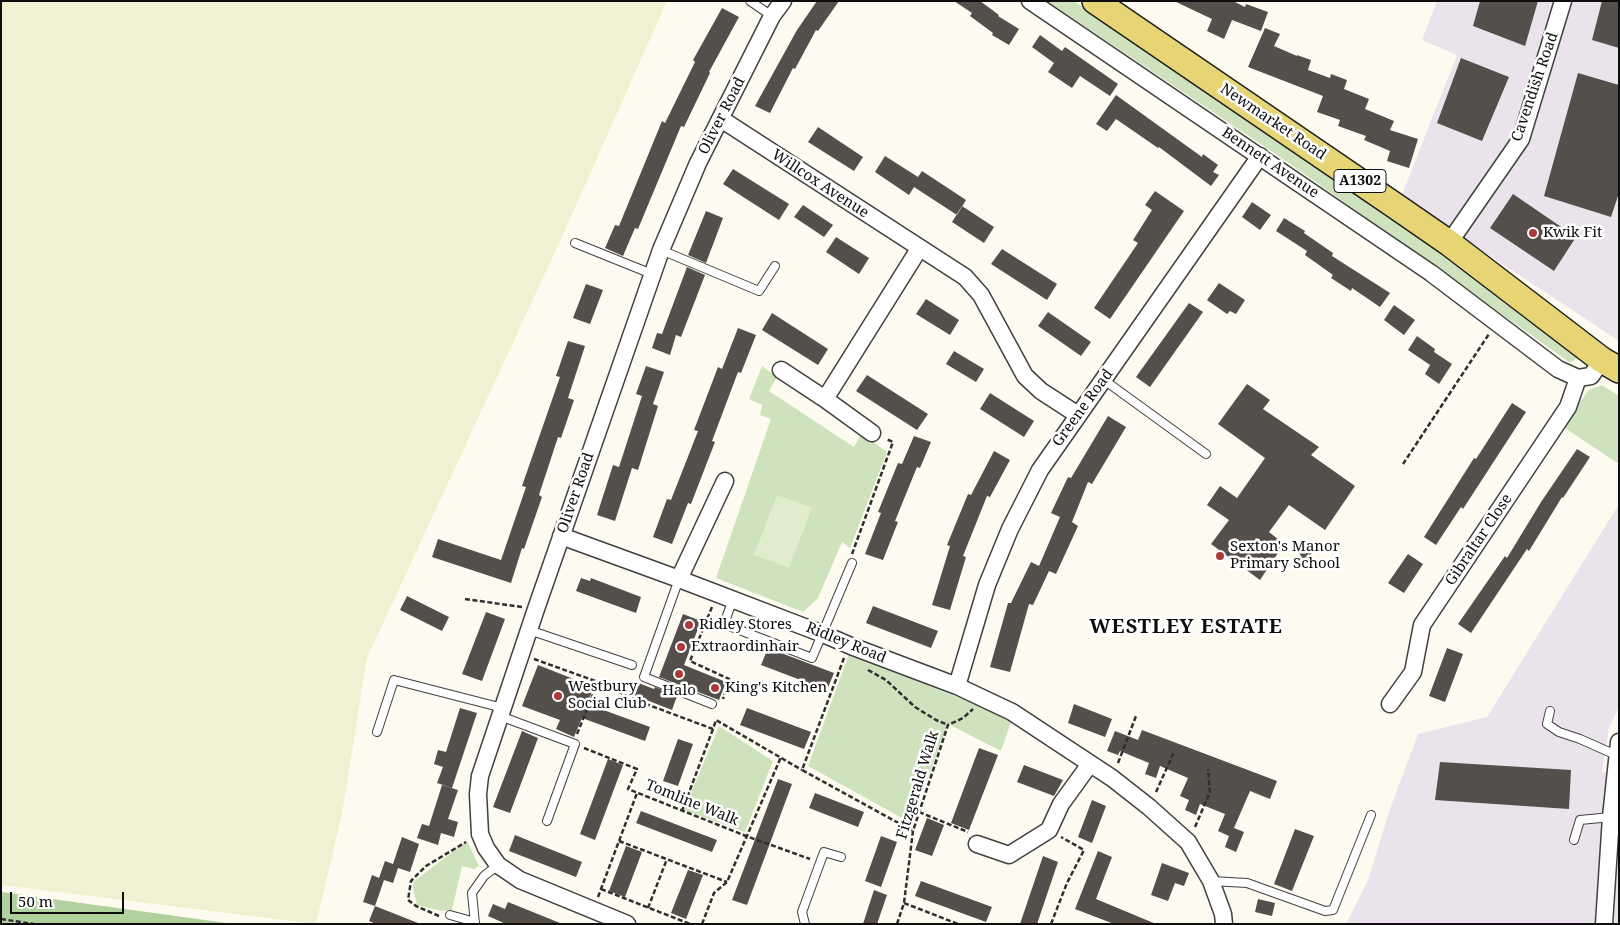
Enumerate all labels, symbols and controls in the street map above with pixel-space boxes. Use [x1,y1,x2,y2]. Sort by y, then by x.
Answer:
street label: Cavendish Road [1508,30,1562,144]
street label: Oliver Road [695,74,749,158]
street label: Newmarket Road [1217,80,1329,164]
street label: Bennett Avenue [1218,124,1322,202]
street label: Willcox Avenue [768,146,872,222]
road number: A1302 [1334,170,1386,192]
place label: Kwik Fit [1543,224,1602,242]
marker: Kwik Fit [1527,227,1539,239]
street label: Greene Road [1049,366,1117,450]
street label: Oliver Road [554,450,598,536]
street label: Gibraltar Close [1442,491,1516,589]
place label: Sexton's Manor Primary School [1230,538,1340,573]
marker: Sexton's Manor Primary School [1214,550,1226,562]
district label: WESTLEY ESTATE [1087,615,1285,639]
place label: Ridley Stores [699,616,792,634]
marker: Ridley Stores [683,619,695,631]
street label: Ridley Road [803,619,889,667]
place label: Extraordinhair [691,638,799,656]
marker: Extraordinhair [675,641,687,653]
marker: Halo [673,668,685,680]
place label: Westbury Social Club [568,678,647,713]
place label: King's Kitchen [725,679,827,697]
place label: Halo [662,682,696,700]
marker: King's Kitchen [709,682,721,694]
marker: Westbury Social Club [552,690,564,702]
street label: Fitzgerald Walk [893,729,943,841]
street label: Tomline Walk [643,776,741,830]
scale bar [12,882,126,914]
text: 50 m [18,891,53,911]

